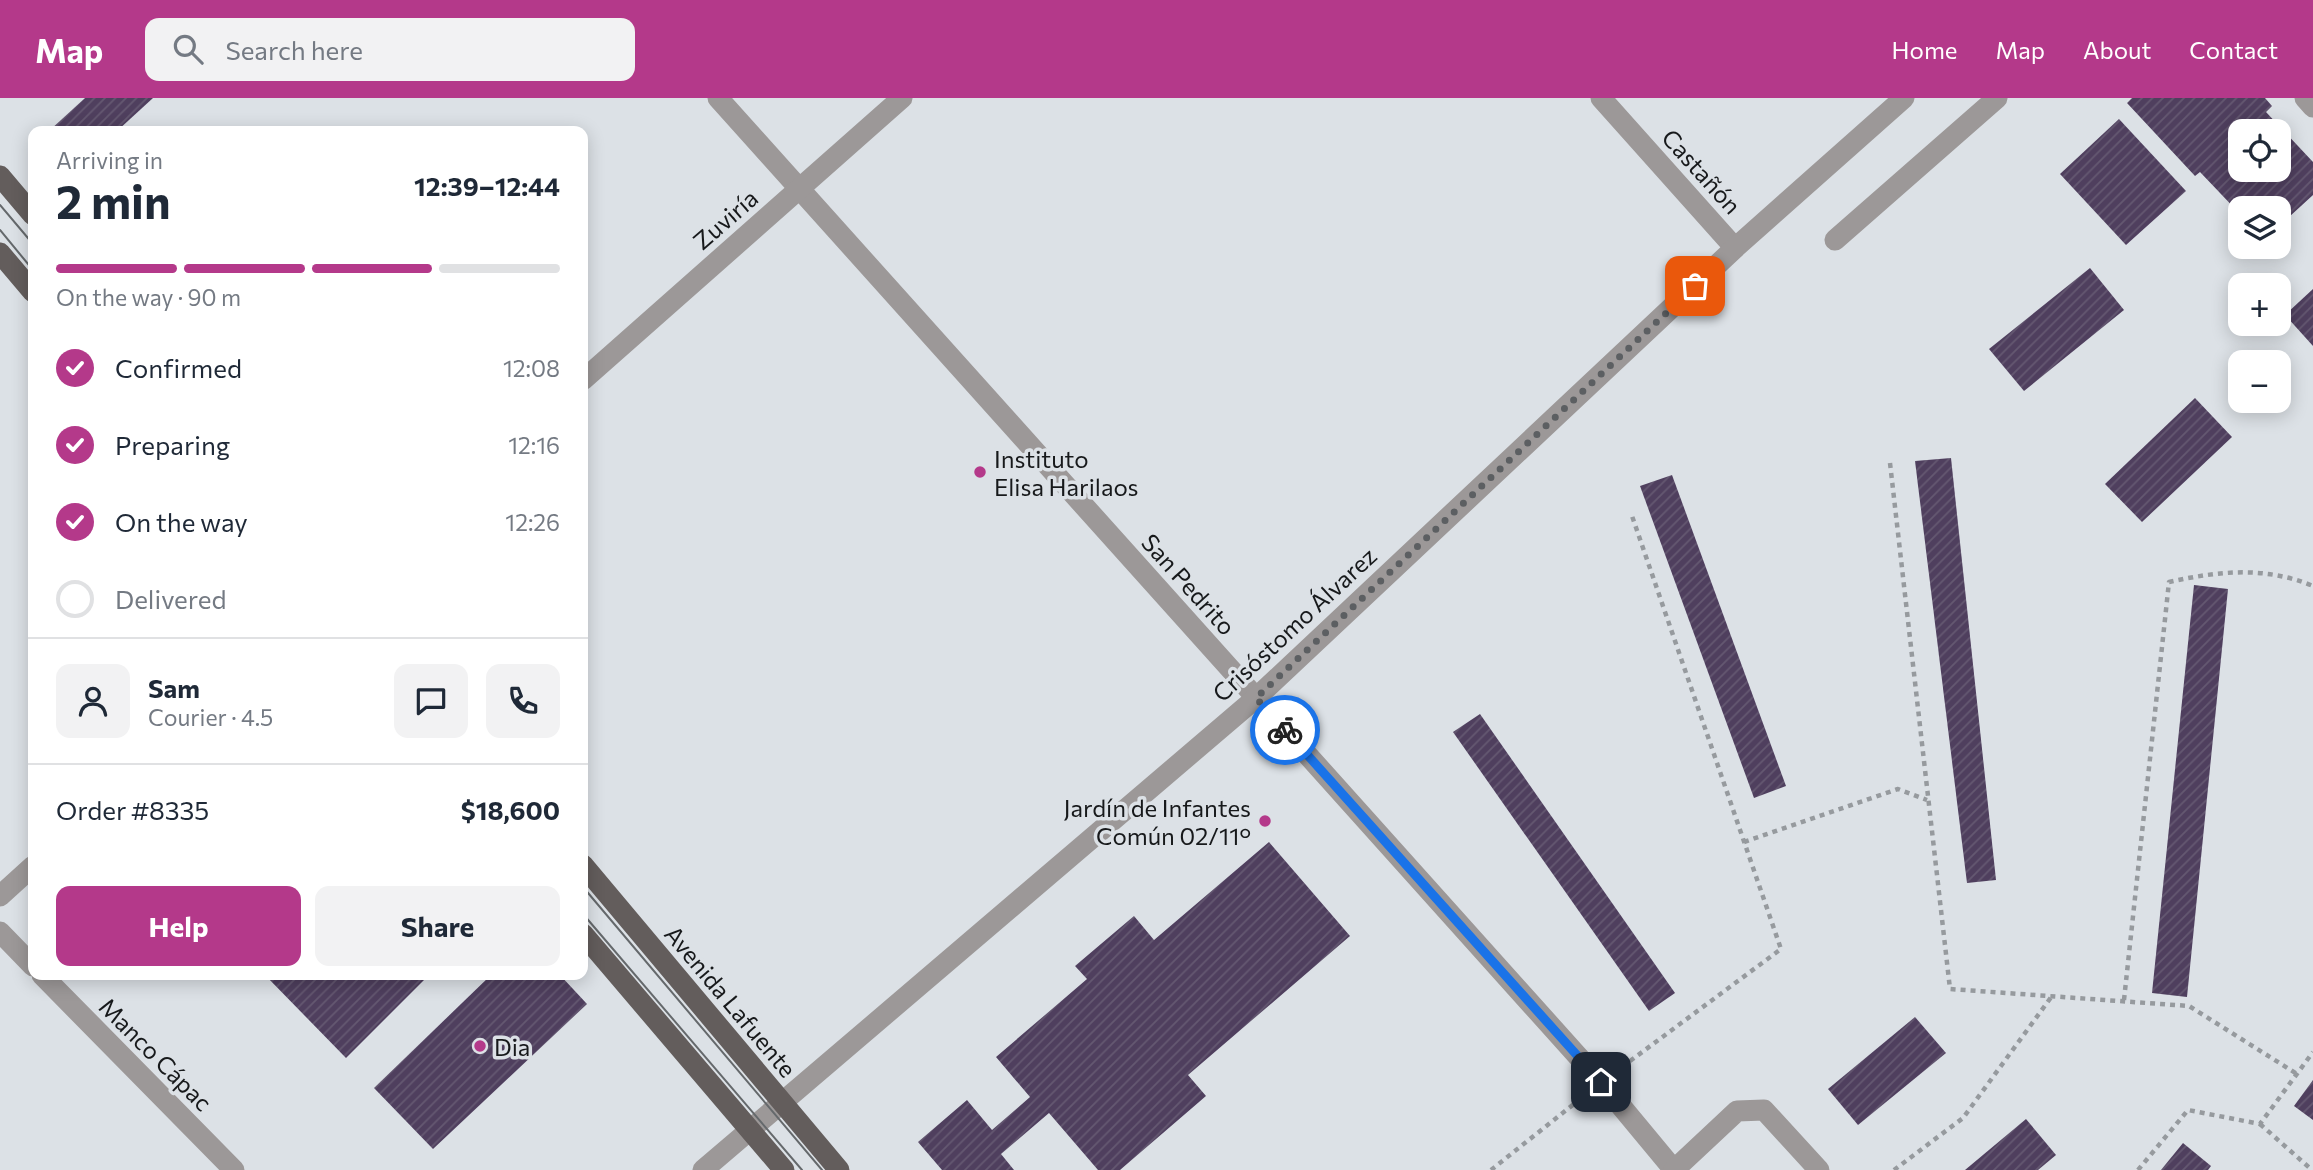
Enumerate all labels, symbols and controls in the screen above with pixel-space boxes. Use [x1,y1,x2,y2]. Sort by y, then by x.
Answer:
search box [145,18,635,81]
text: Map [35,29,103,70]
icon: search [169,30,207,68]
text: Search here [225,34,363,65]
text: Home [1892,35,1958,64]
text: Map [1996,35,2045,64]
text: About [2083,35,2151,64]
text: Contact [2189,35,2278,64]
map controls [2228,119,2291,413]
button: locate [2228,119,2291,182]
street label: Castañón [1656,123,1748,219]
text: Arriving in [56,146,163,174]
text: 12:39–12:44 [414,170,560,201]
text: 2 min [56,172,171,228]
street label: Zuviría [687,183,763,255]
button: layers [2228,196,2291,259]
pin [1665,256,1725,316]
icon: bag [1676,267,1714,305]
button: + [2228,273,2291,336]
text: On the way · 90 m [56,283,241,311]
icon: check [56,349,94,387]
button: − [2228,350,2291,413]
text: Confirmed [115,352,242,383]
text: 12:08 [503,354,560,382]
icon: check [56,426,94,464]
text: Preparing [115,429,230,460]
text: 12:16 [508,431,560,459]
place label: Instituto Elisa Harilaos [994,444,1139,501]
marker: Instituto Elisa Harilaos [972,464,988,480]
icon: check [56,503,94,541]
text: On the way [115,506,248,537]
text: 12:26 [505,508,560,536]
street label: San Pedrito [1136,528,1242,640]
street label: Crisóstomo Álvarez [1206,541,1382,707]
text: Delivered [115,583,226,614]
button: person [56,664,130,738]
button: chat [394,664,468,738]
button: phone [486,664,560,738]
text: Sam [148,672,200,703]
courier [1250,695,1320,765]
text: Courier · 4.5 [148,703,273,731]
icon: bike [1266,711,1304,749]
place label: Jardín de Infantes Común 02/11° [1064,793,1251,850]
text: Order #8335 [56,794,209,825]
text: $18,600 [461,794,560,825]
marker: Jardín de Infantes Común 02/11° [1257,813,1273,829]
button: Help [56,886,301,966]
button: Share [315,886,560,966]
street label: Avenida Lafuente [659,919,803,1083]
street label: Manco Cápac [94,992,218,1116]
place label: Dia [494,1032,530,1061]
marker: Dia [472,1038,488,1054]
pin [1571,1052,1631,1112]
icon: home [1582,1063,1620,1101]

